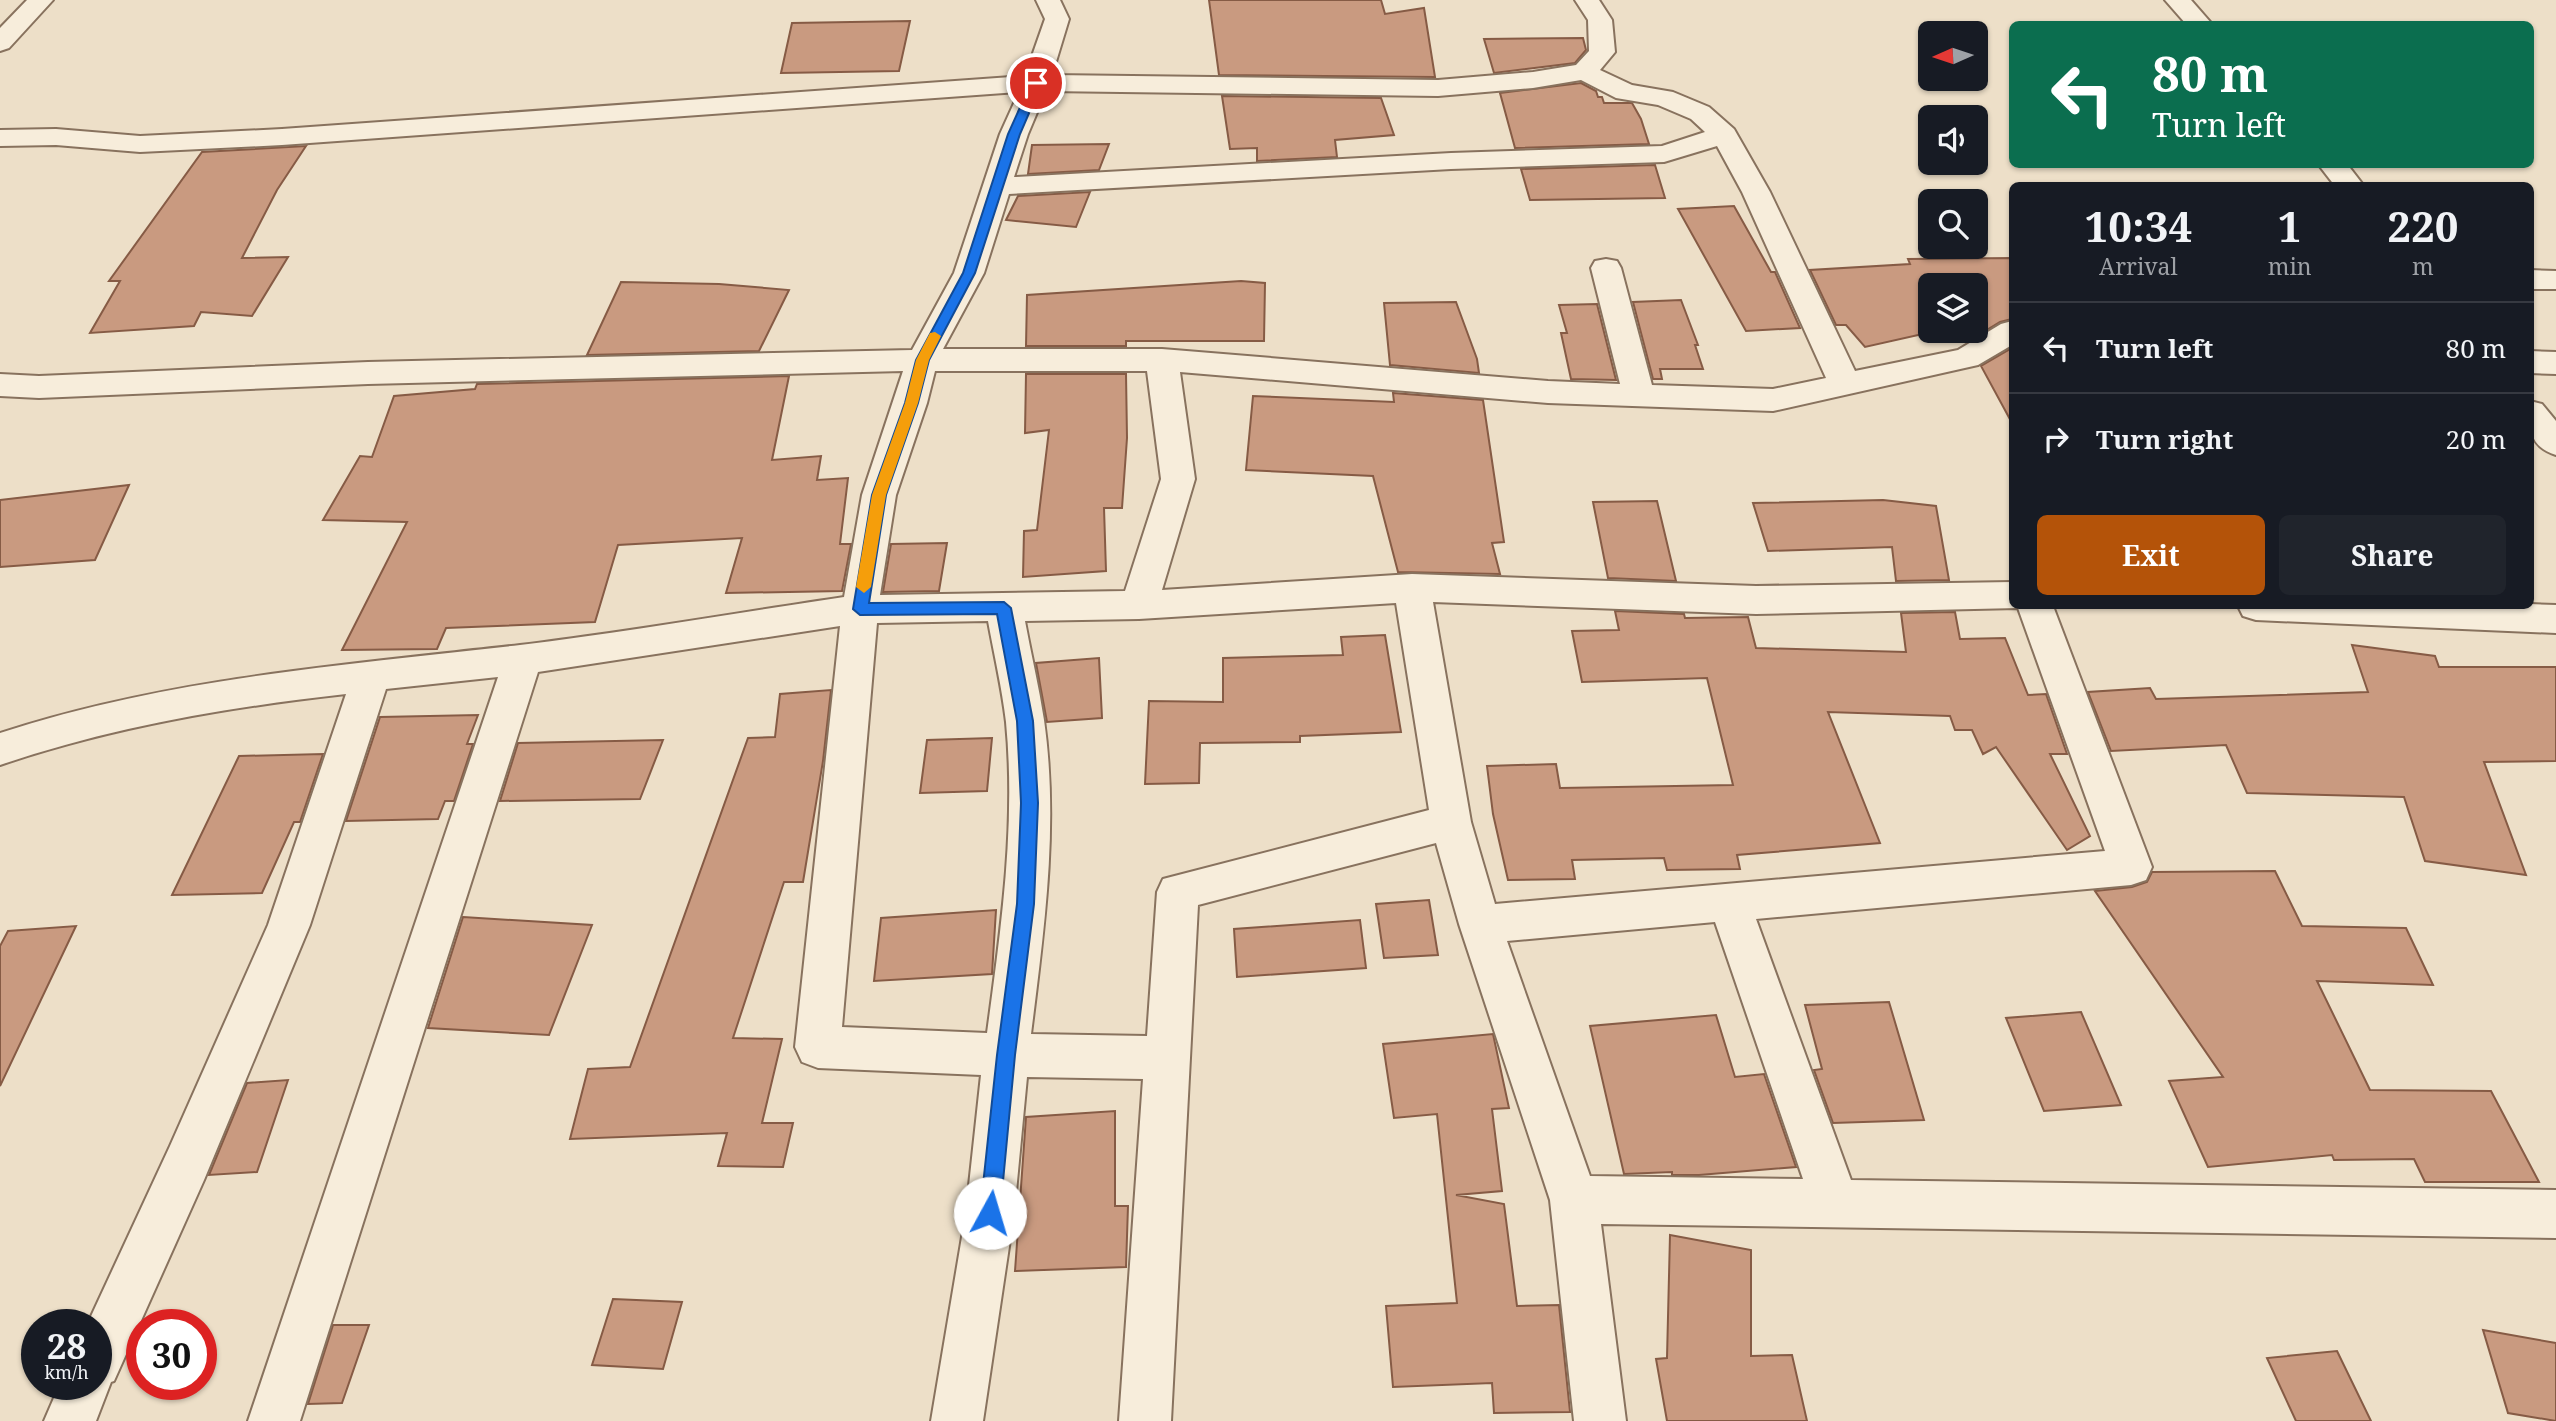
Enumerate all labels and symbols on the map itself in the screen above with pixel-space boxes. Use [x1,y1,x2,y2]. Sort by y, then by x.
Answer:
north arrow [1918,21,1988,91]
pin [1006,53,1066,113]
position arrow [953,1176,1027,1250]
speed limit sign: 30 [126,1309,217,1400]

